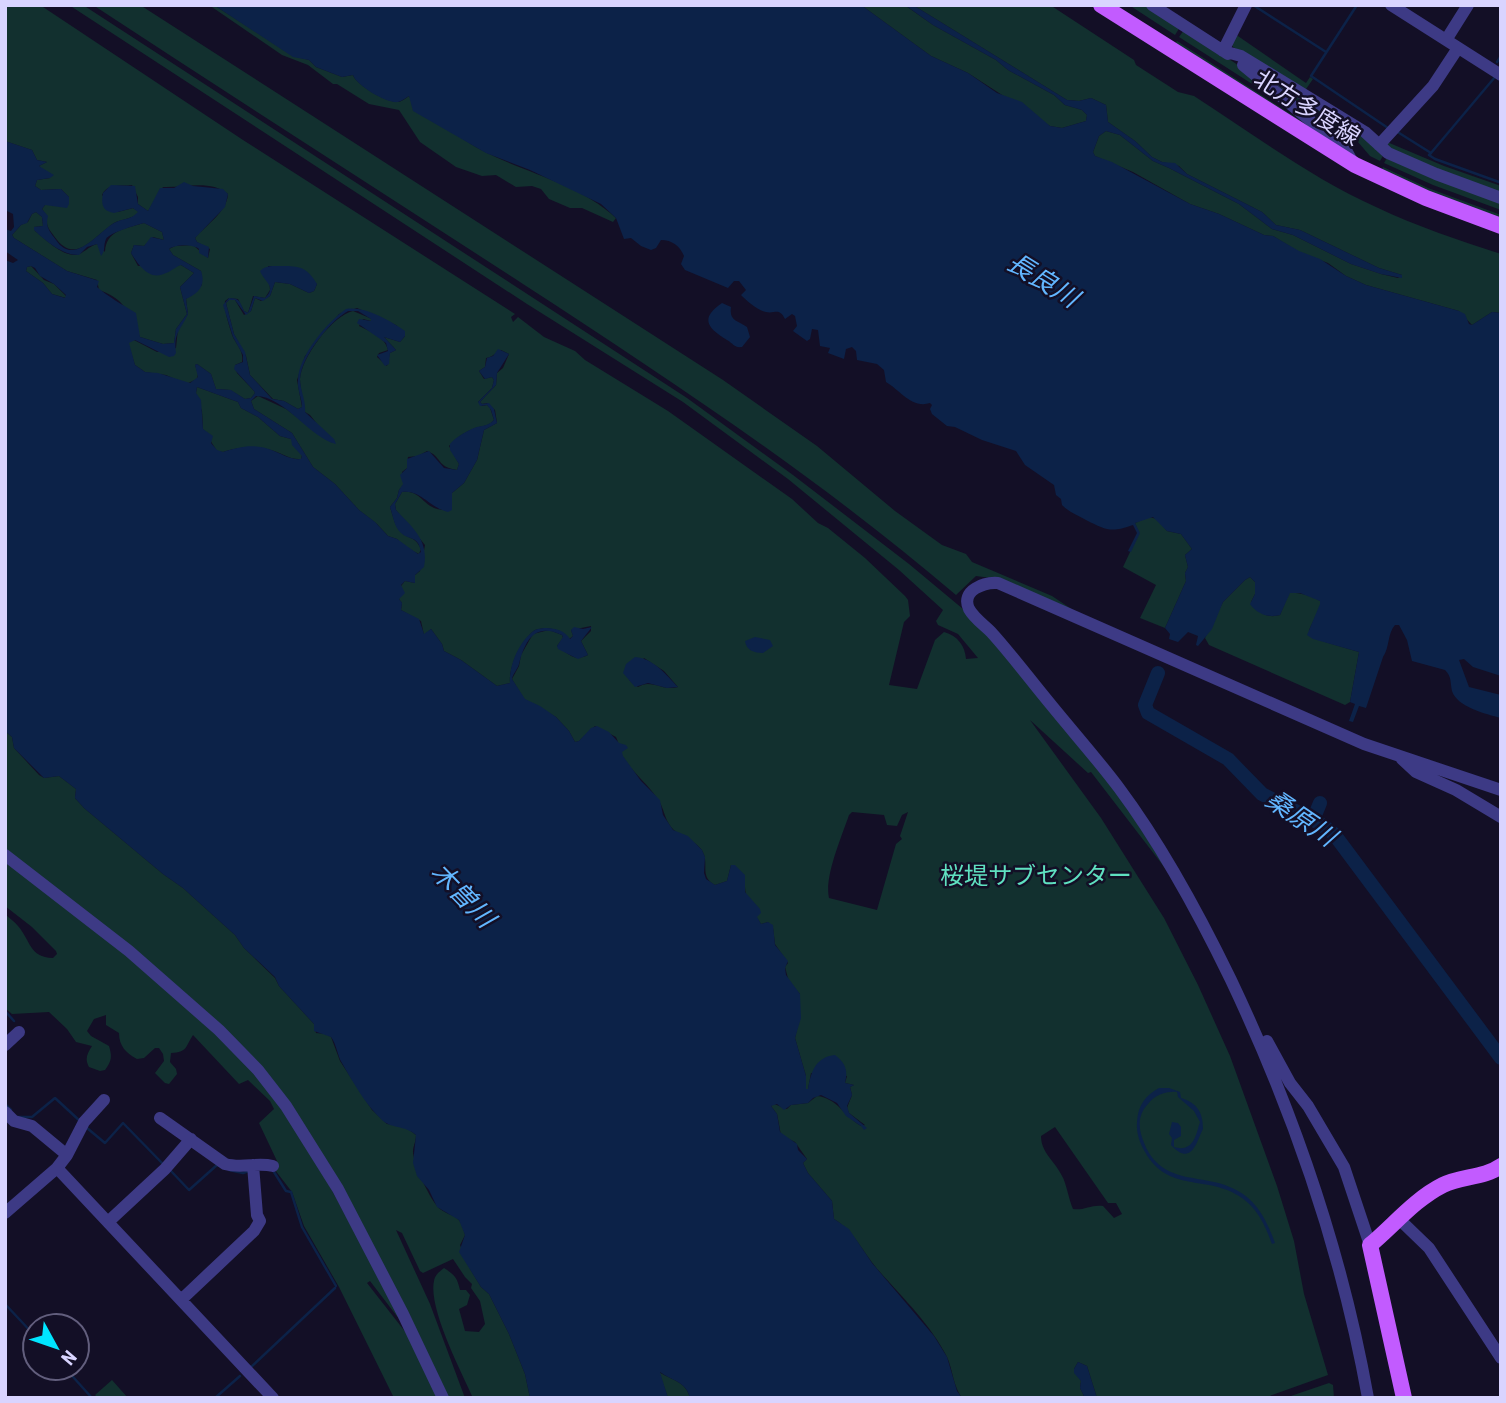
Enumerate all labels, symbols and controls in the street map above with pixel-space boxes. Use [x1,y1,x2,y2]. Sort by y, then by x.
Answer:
street label: 北方多度線 [1249,64,1365,152]
water label: 長良川 [1002,247,1087,315]
water label: 桑原川 [1260,784,1344,854]
water label: 木曽川 [425,857,503,936]
park label: 桜堤サブセンター [940,862,1132,890]
north arrow [21,1312,91,1382]
text: N [56,1346,81,1369]

